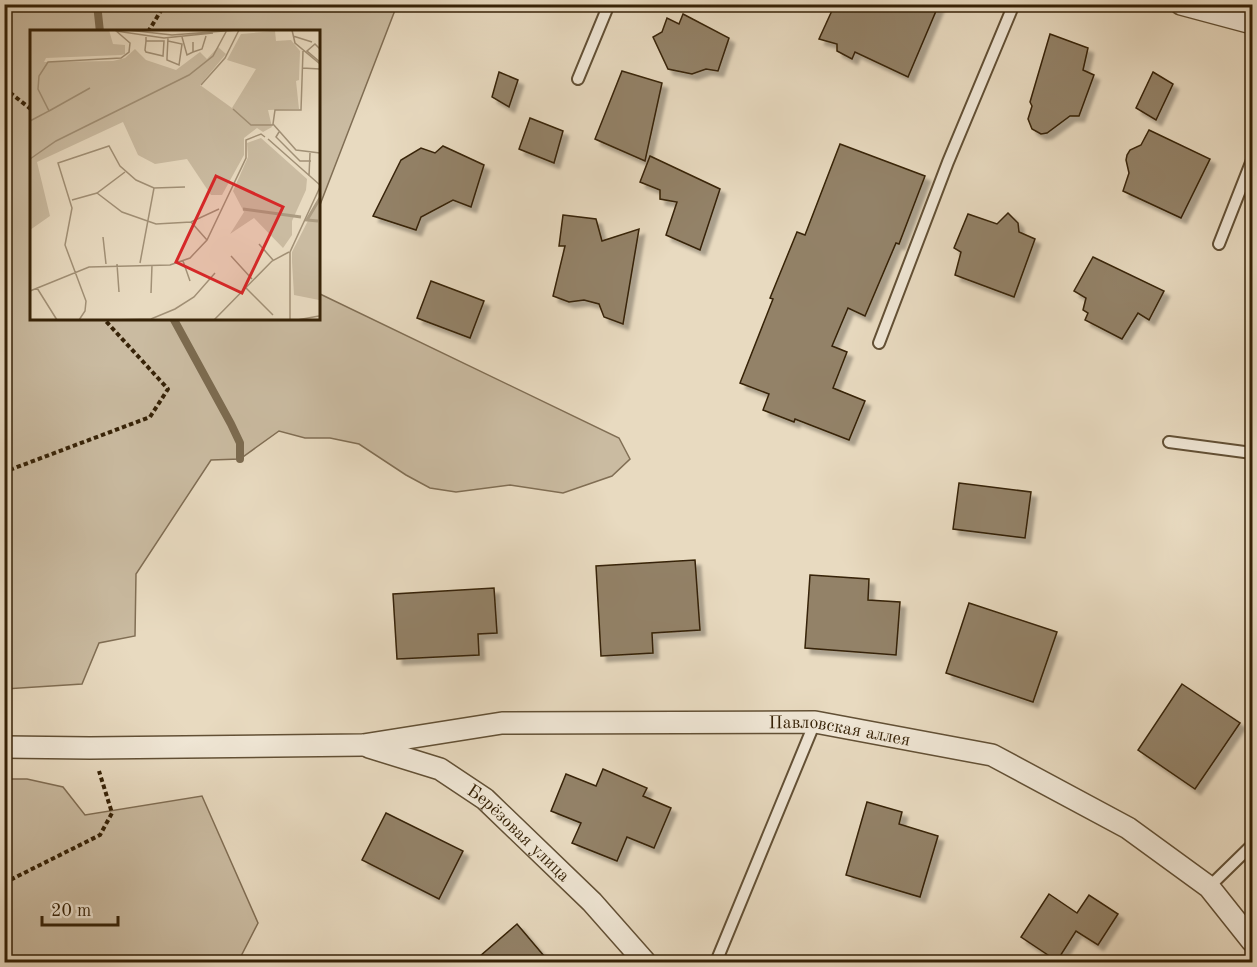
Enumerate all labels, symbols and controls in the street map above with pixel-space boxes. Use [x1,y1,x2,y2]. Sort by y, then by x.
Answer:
inset map [30,30,320,320]
street label: Павловская аллея [769,714,912,750]
street label: Берёзовая улица [464,782,573,886]
scale bar [42,889,118,927]
text: 20 m [51,902,91,920]

